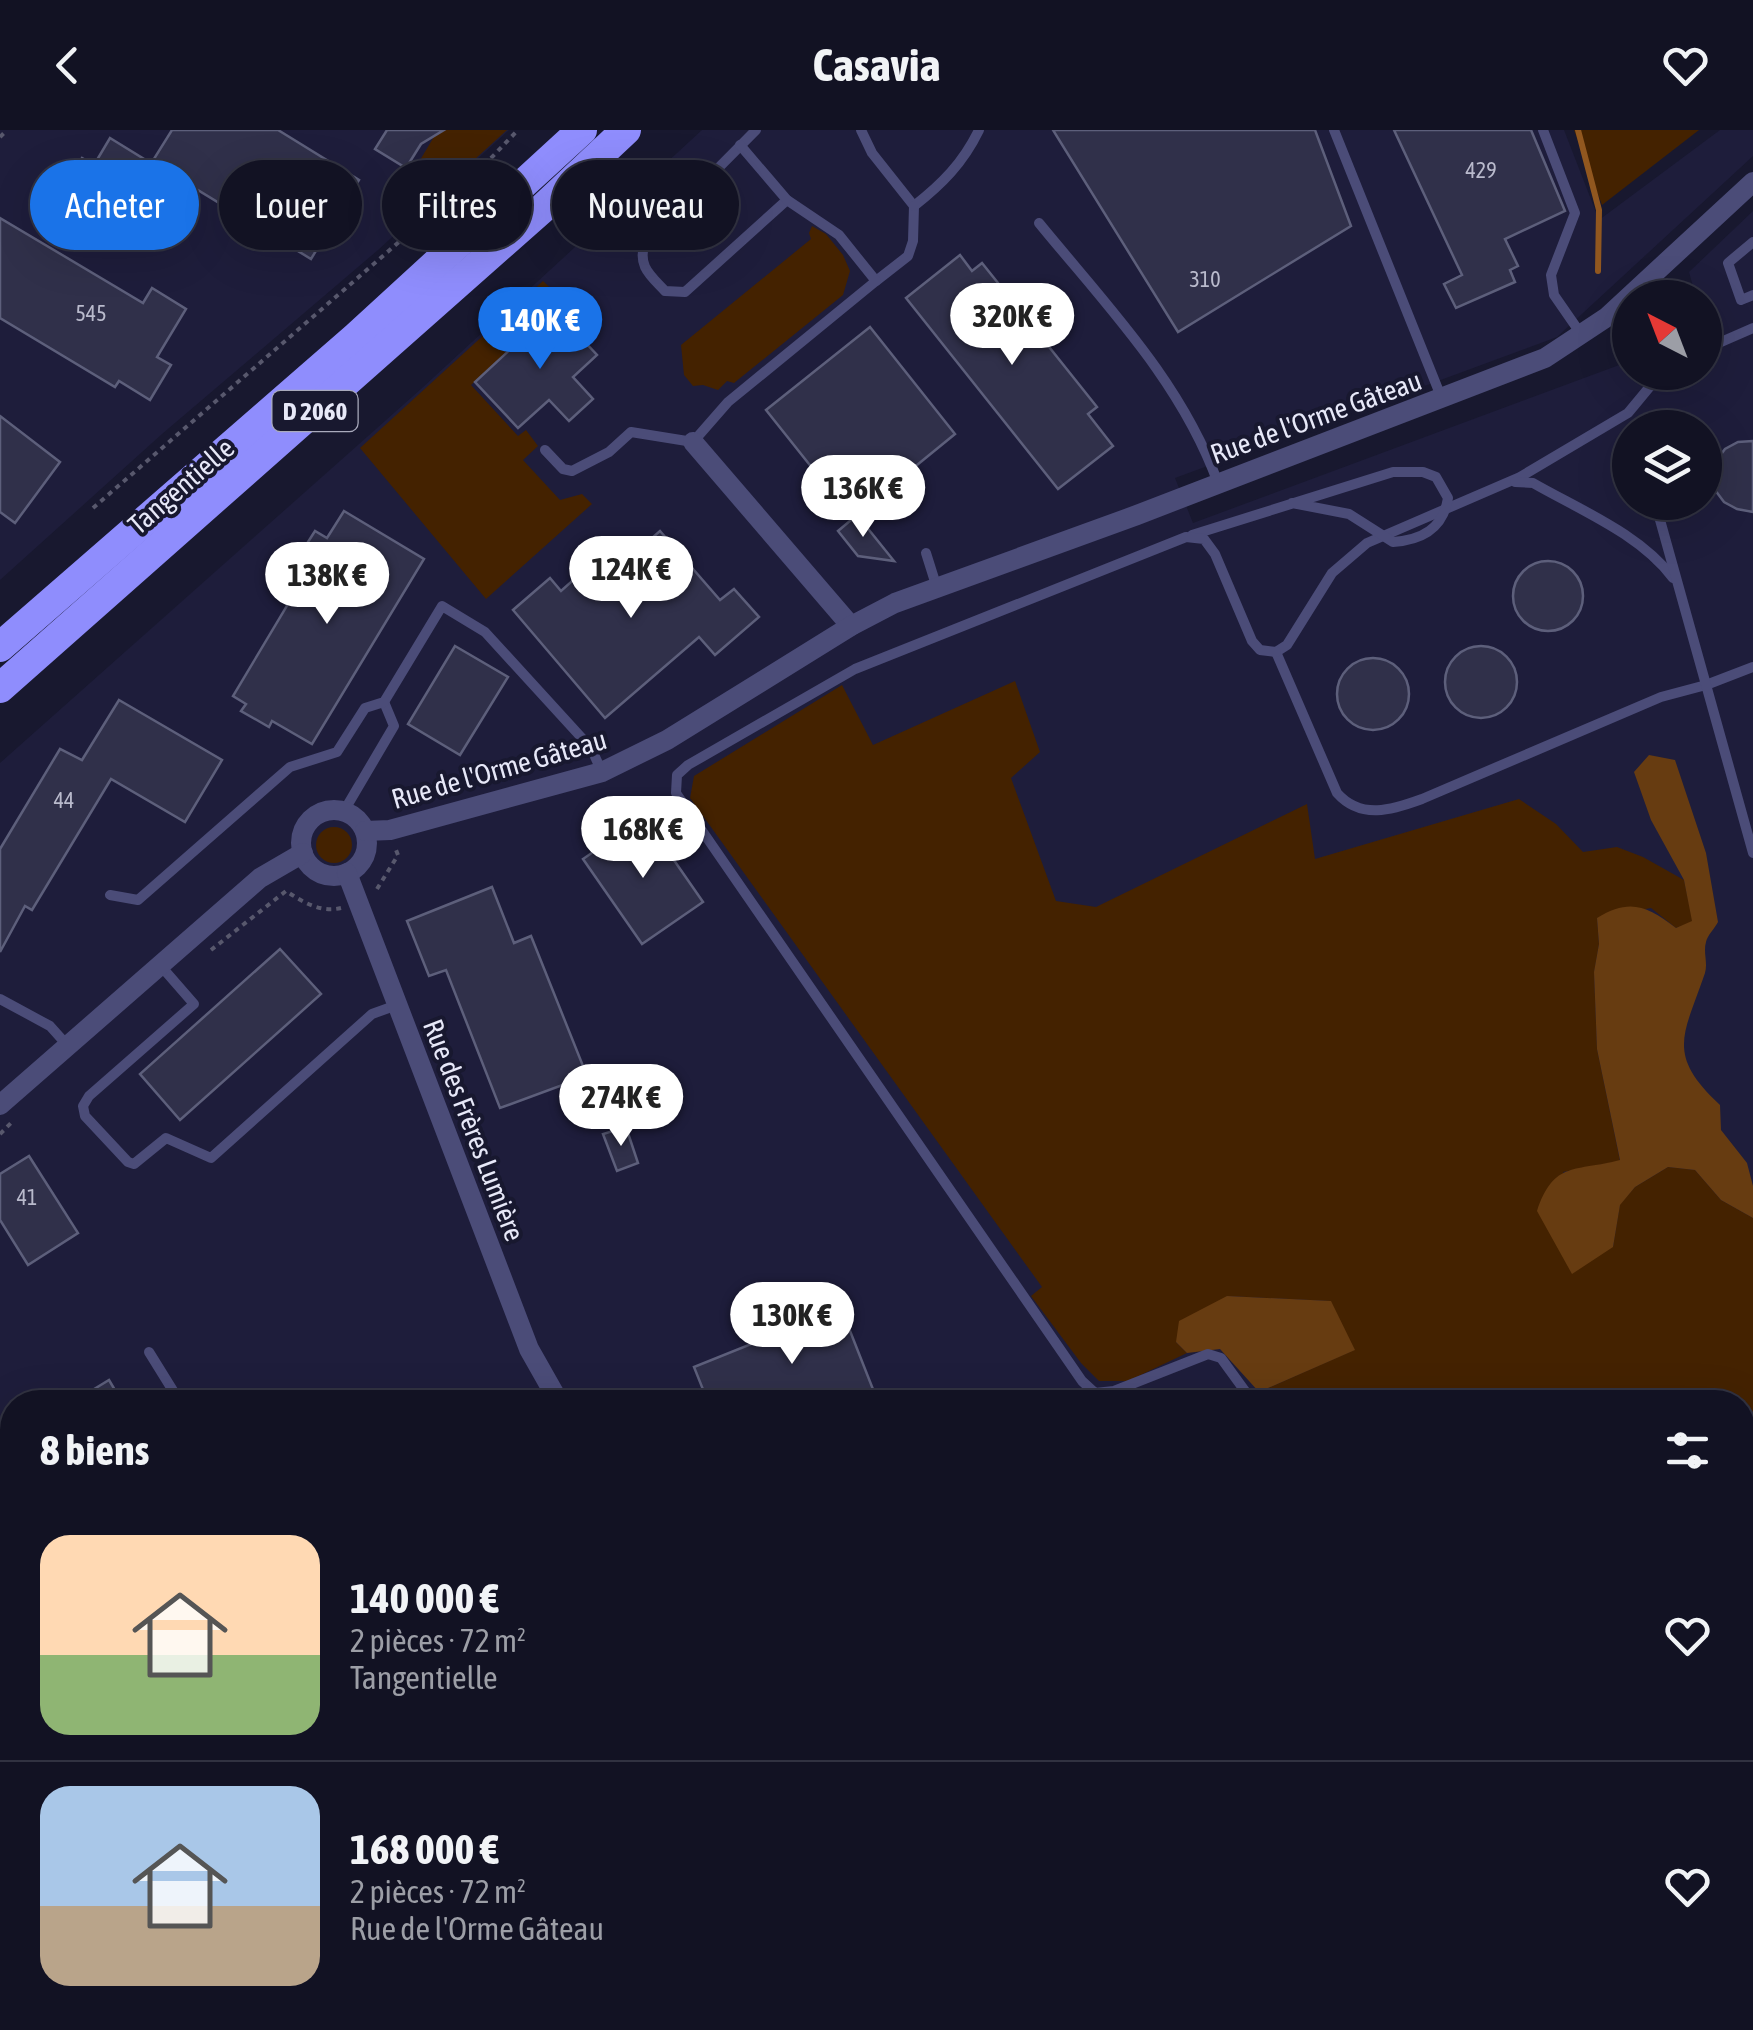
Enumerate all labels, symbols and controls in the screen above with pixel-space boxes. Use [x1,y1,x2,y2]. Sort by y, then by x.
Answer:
icon: back [40,38,95,93]
icon: heart [1658,38,1713,93]
text: Casavia [813,39,940,91]
house number: 429 [1465,157,1497,183]
chip: Acheter [30,160,199,250]
chip: Louer [219,160,362,250]
chip: Filtres [382,160,532,250]
chip: Nouveau [552,160,739,250]
house number: 310 [1189,266,1221,292]
north arrow [1612,280,1722,390]
map controls [1612,280,1722,520]
pin: 320K € [931,283,1093,368]
pin: 140K € [459,287,621,372]
text: 320K € [972,297,1052,334]
house number: 545 [75,300,107,326]
text: 140K € [500,301,580,338]
street label: Rue de l'Orme Gâteau [1206,364,1426,470]
road number: D 2060 [272,391,358,431]
button: layers [1612,410,1722,520]
street label: Tangentielle [122,432,240,540]
pin: 136K € [782,455,944,540]
text: 136K € [823,469,903,506]
pin: 124K € [550,536,712,621]
pin: 138K € [246,542,408,627]
text: 124K € [591,550,671,587]
text: 138K € [287,556,367,593]
street label: Rue de l'Orme Gâteau [388,723,610,815]
house number: 44 [54,787,74,813]
pin: 168K € [562,796,724,881]
text: 168K € [603,810,683,847]
street label: Rue des Frères Lumière [417,1015,531,1245]
pin: 274K € [540,1064,702,1149]
text: 274K € [581,1078,661,1115]
house number: 41 [17,1184,37,1210]
pin: 130K € [711,1282,873,1367]
text: 130K € [752,1296,832,1333]
icon: filters [1660,1423,1715,1478]
text: 8 biens [40,1426,149,1474]
text: 140 000 € [350,1574,499,1622]
icon: home [120,1575,240,1695]
icon: heart [1660,1608,1715,1663]
text: 2 pièces · 72 m² [350,1622,526,1659]
text: Tangentielle [350,1659,498,1696]
text: 168 000 € [350,1825,499,1873]
icon: home [120,1826,240,1946]
icon: heart [1660,1859,1715,1914]
text: 2 pièces · 72 m² [350,1873,526,1910]
text: Rue de l'Orme Gâteau [350,1910,604,1947]

